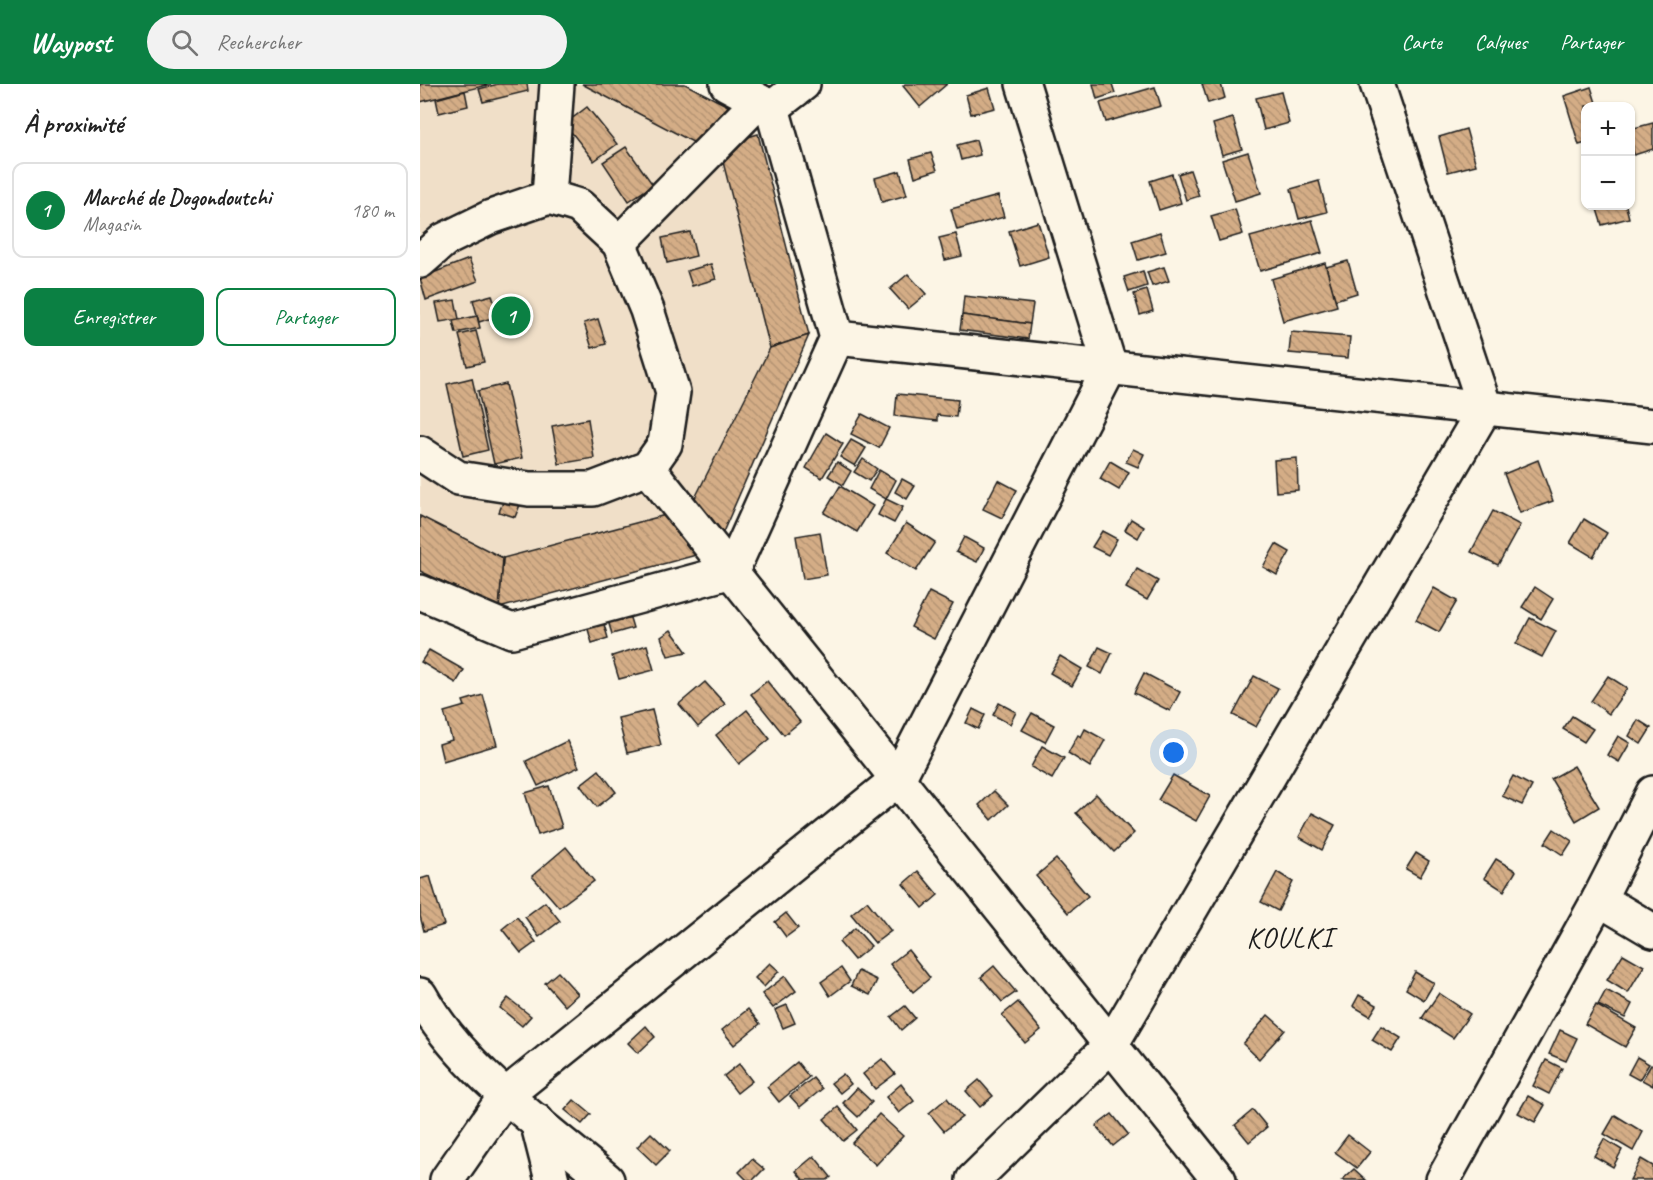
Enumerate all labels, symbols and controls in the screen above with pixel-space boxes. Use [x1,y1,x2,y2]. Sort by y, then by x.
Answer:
search box [147,15,567,69]
text: Waypost [30,25,111,60]
icon: search [168,26,201,59]
text: Rechercher [216,28,301,56]
text: Carte [1401,29,1442,55]
text: Calques [1475,29,1527,55]
text: Partager [1560,29,1623,55]
map controls [1581,102,1635,210]
button: + [1581,102,1635,156]
text: À proximité [24,107,123,140]
button: − [1581,156,1635,210]
text: Marché de Dogondoutchi [83,184,271,212]
text: 1 [41,198,50,223]
text: 180 m [351,198,394,223]
text: Magasin [83,212,141,237]
button: Enregistrer [24,288,204,346]
button: Partager [216,288,396,346]
pin: 1 [492,294,530,338]
your location [1159,738,1188,767]
district label: KOULKI [1246,920,1338,955]

